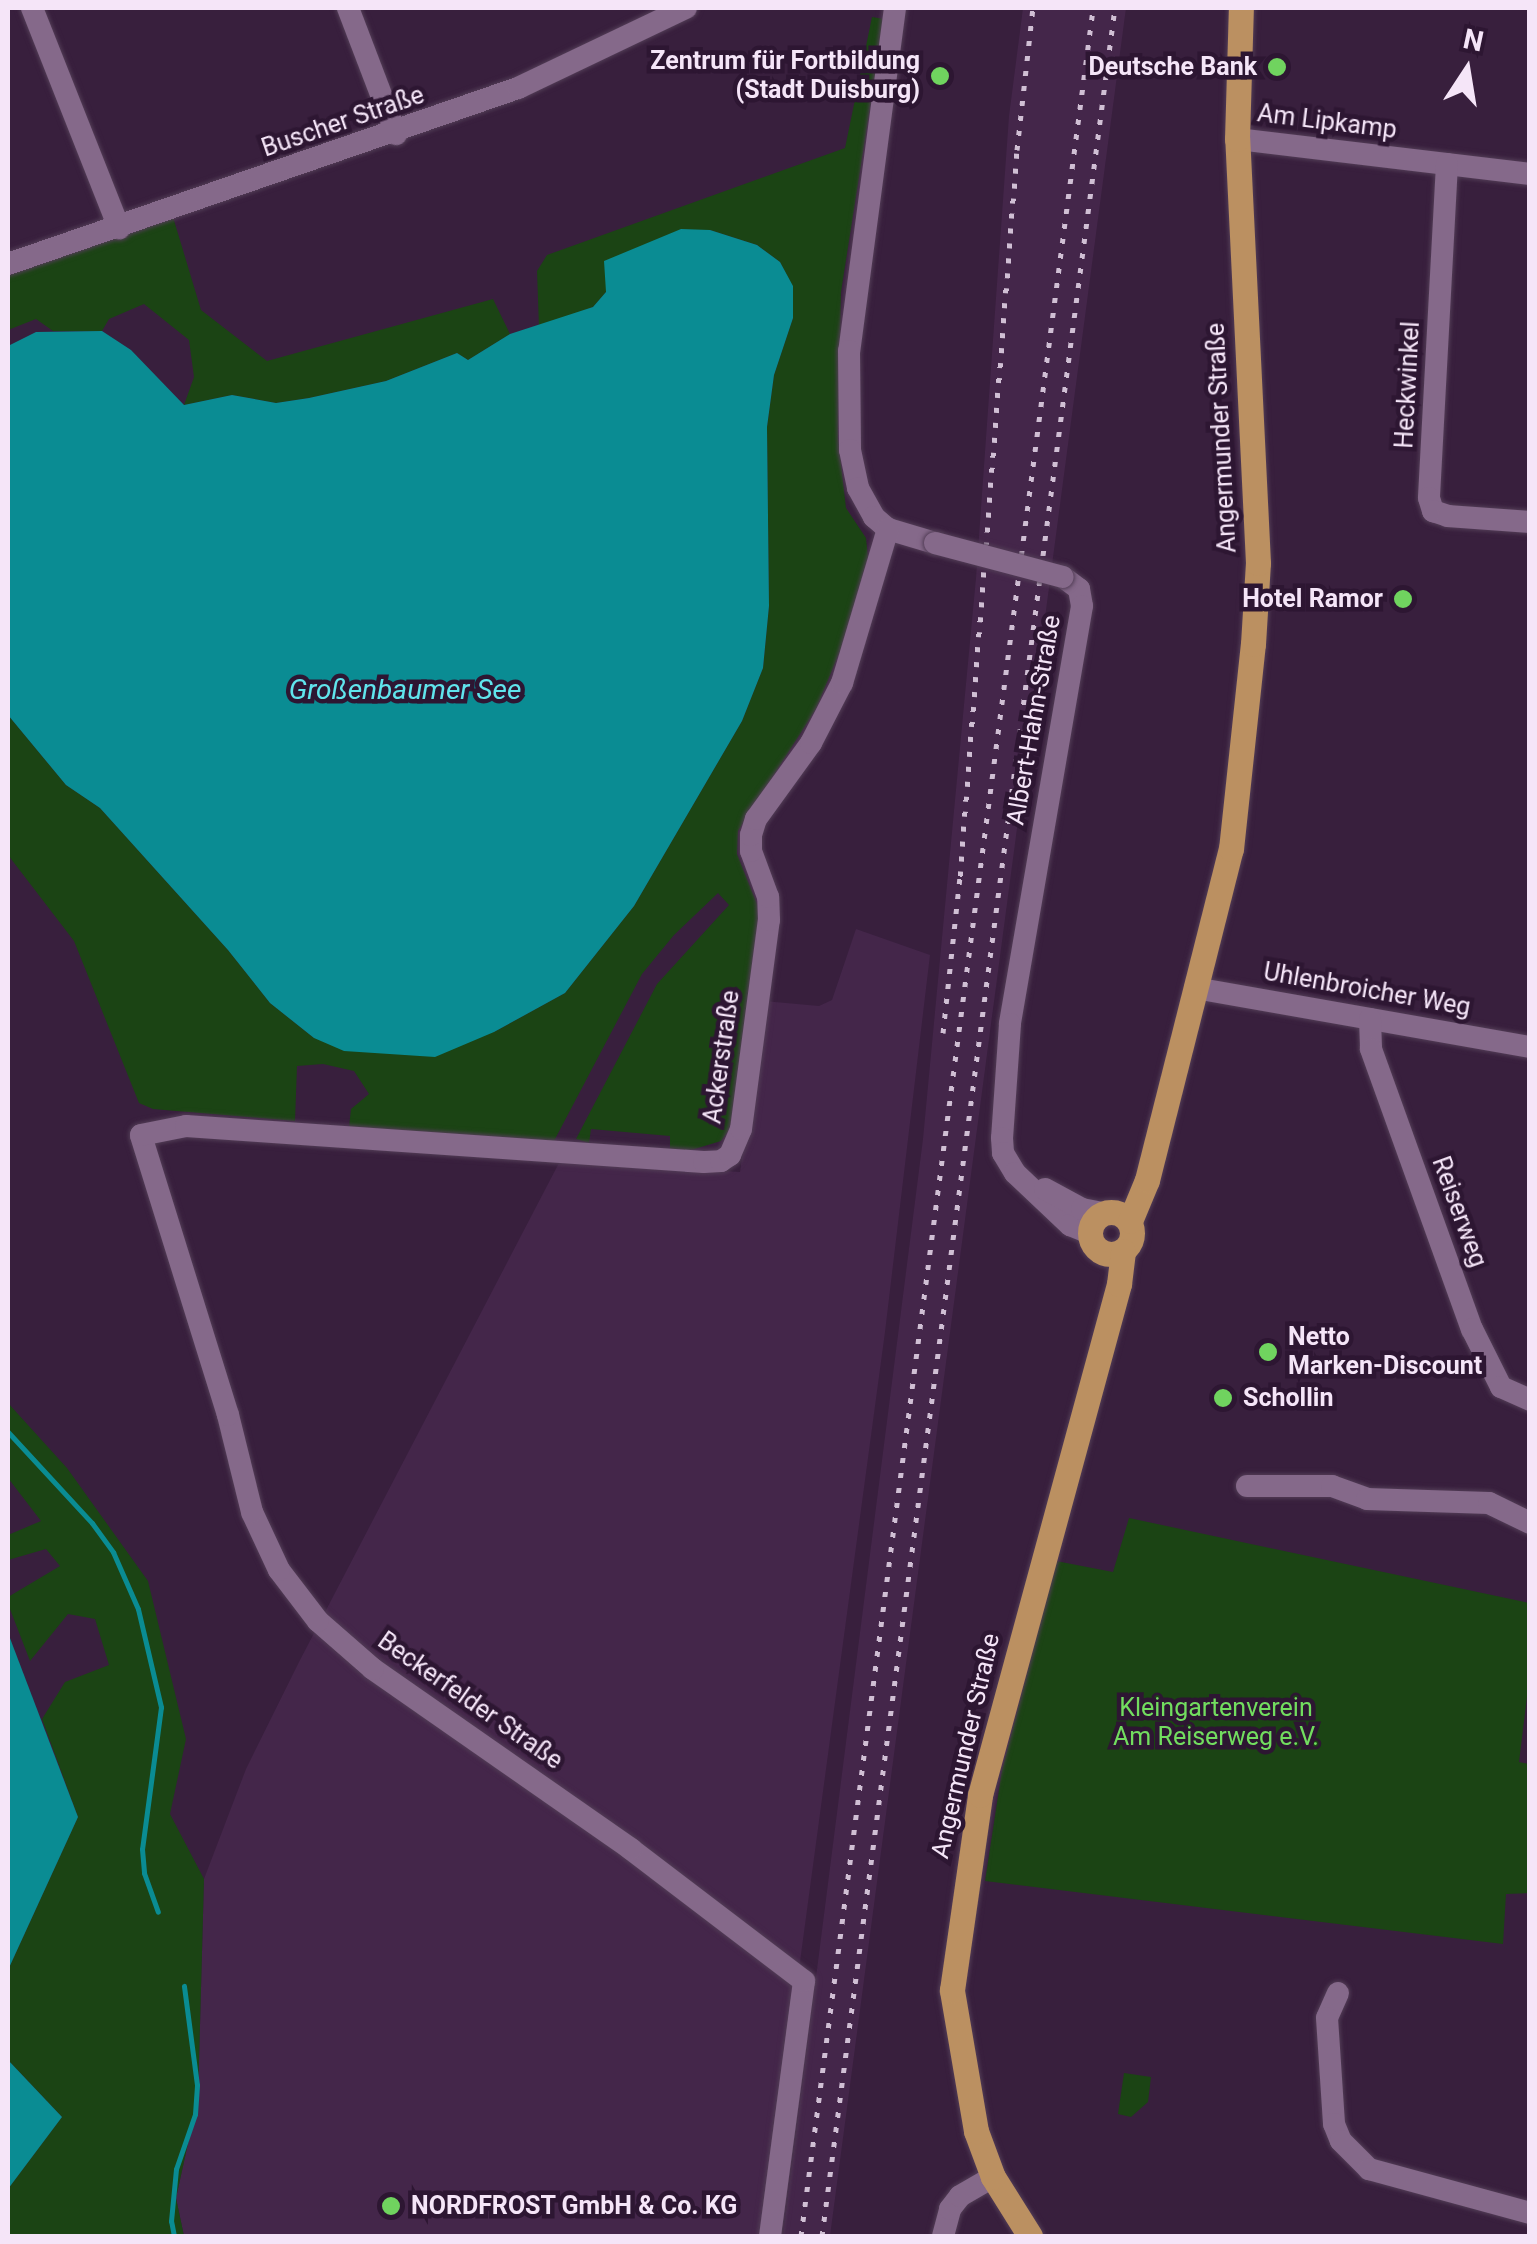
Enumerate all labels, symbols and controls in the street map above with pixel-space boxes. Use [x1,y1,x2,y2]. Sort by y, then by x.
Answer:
north arrow [1417,20,1517,120]
text: N [1460,22,1486,58]
place label: Zentrum für Fortbildung (Stadt Duisburg) [650,47,920,106]
place label: Deutsche Bank [1089,52,1257,82]
marker: Deutsche Bank [1266,56,1288,78]
marker: Zentrum für Fortbildung (Stadt Duisburg) [929,65,951,87]
street label: Buscher Straße [258,80,428,164]
street label: Am Lipkamp [1256,99,1398,145]
street label: Heckwinkel [1390,321,1426,449]
street label: Angermunder Straße [1201,322,1243,554]
place label: Hotel Ramor [1242,584,1383,614]
marker: Hotel Ramor [1392,588,1414,610]
street label: Albert-Hahn-Straße [1001,613,1067,827]
water label: Großenbaumer See [289,673,521,707]
street label: Uhlenbroicher Weg [1261,957,1473,1023]
street label: Ackerstraße [698,988,746,1126]
street label: Reiserweg [1425,1153,1493,1271]
place label: Netto Marken-Discount [1288,1323,1482,1382]
marker: Netto Marken-Discount [1257,1341,1279,1363]
place label: Schollin [1243,1383,1333,1413]
marker: Schollin [1212,1387,1234,1409]
street label: Beckerfelder Straße [372,1626,568,1776]
street label: Angermunder Straße [925,1630,1007,1862]
park label: Kleingartenverein Am Reiserweg e.V. [1113,1694,1319,1753]
place label: NORDFROST GmbH & Co. KG [411,2191,738,2221]
marker: NORDFROST GmbH & Co. KG [380,2195,402,2217]

